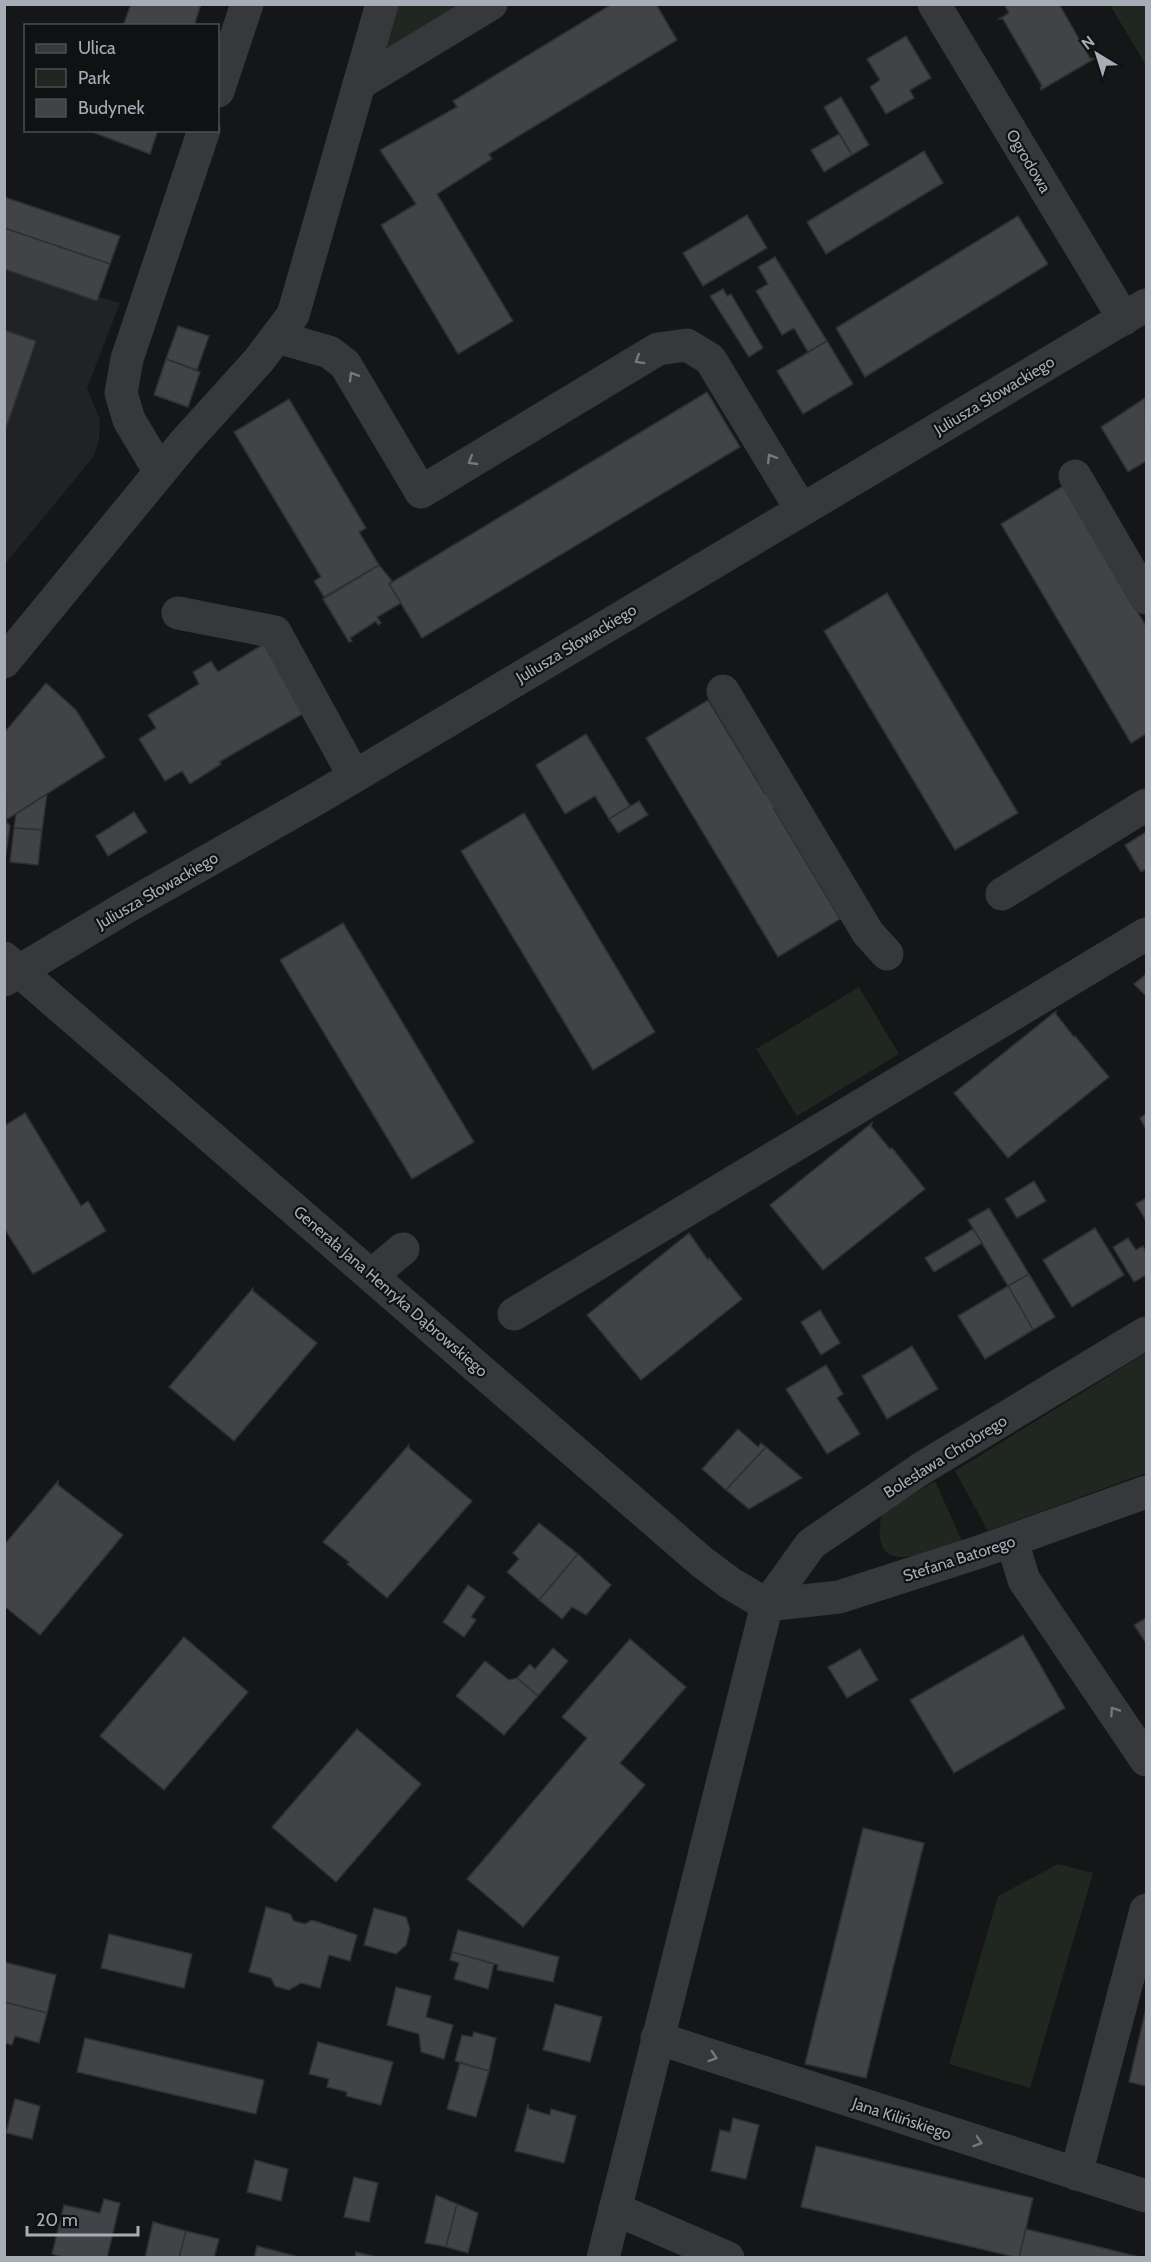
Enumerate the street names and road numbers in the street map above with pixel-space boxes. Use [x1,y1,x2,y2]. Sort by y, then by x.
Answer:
street label: Ogrodowa [1002,126,1055,197]
street label: Juliusza Słowackiego [930,352,1058,439]
street label: Juliusza Słowackiego [512,600,640,687]
street label: Juliusza Słowackiego [92,848,222,933]
street label: Generała Jana Henryka Dąbrowskiego [290,1202,492,1381]
street label: Bolesława Chrobrego [880,1411,1011,1502]
street label: Stefana Batorego [901,1531,1018,1586]
street label: Jana Kilińskiego [849,2093,954,2143]

